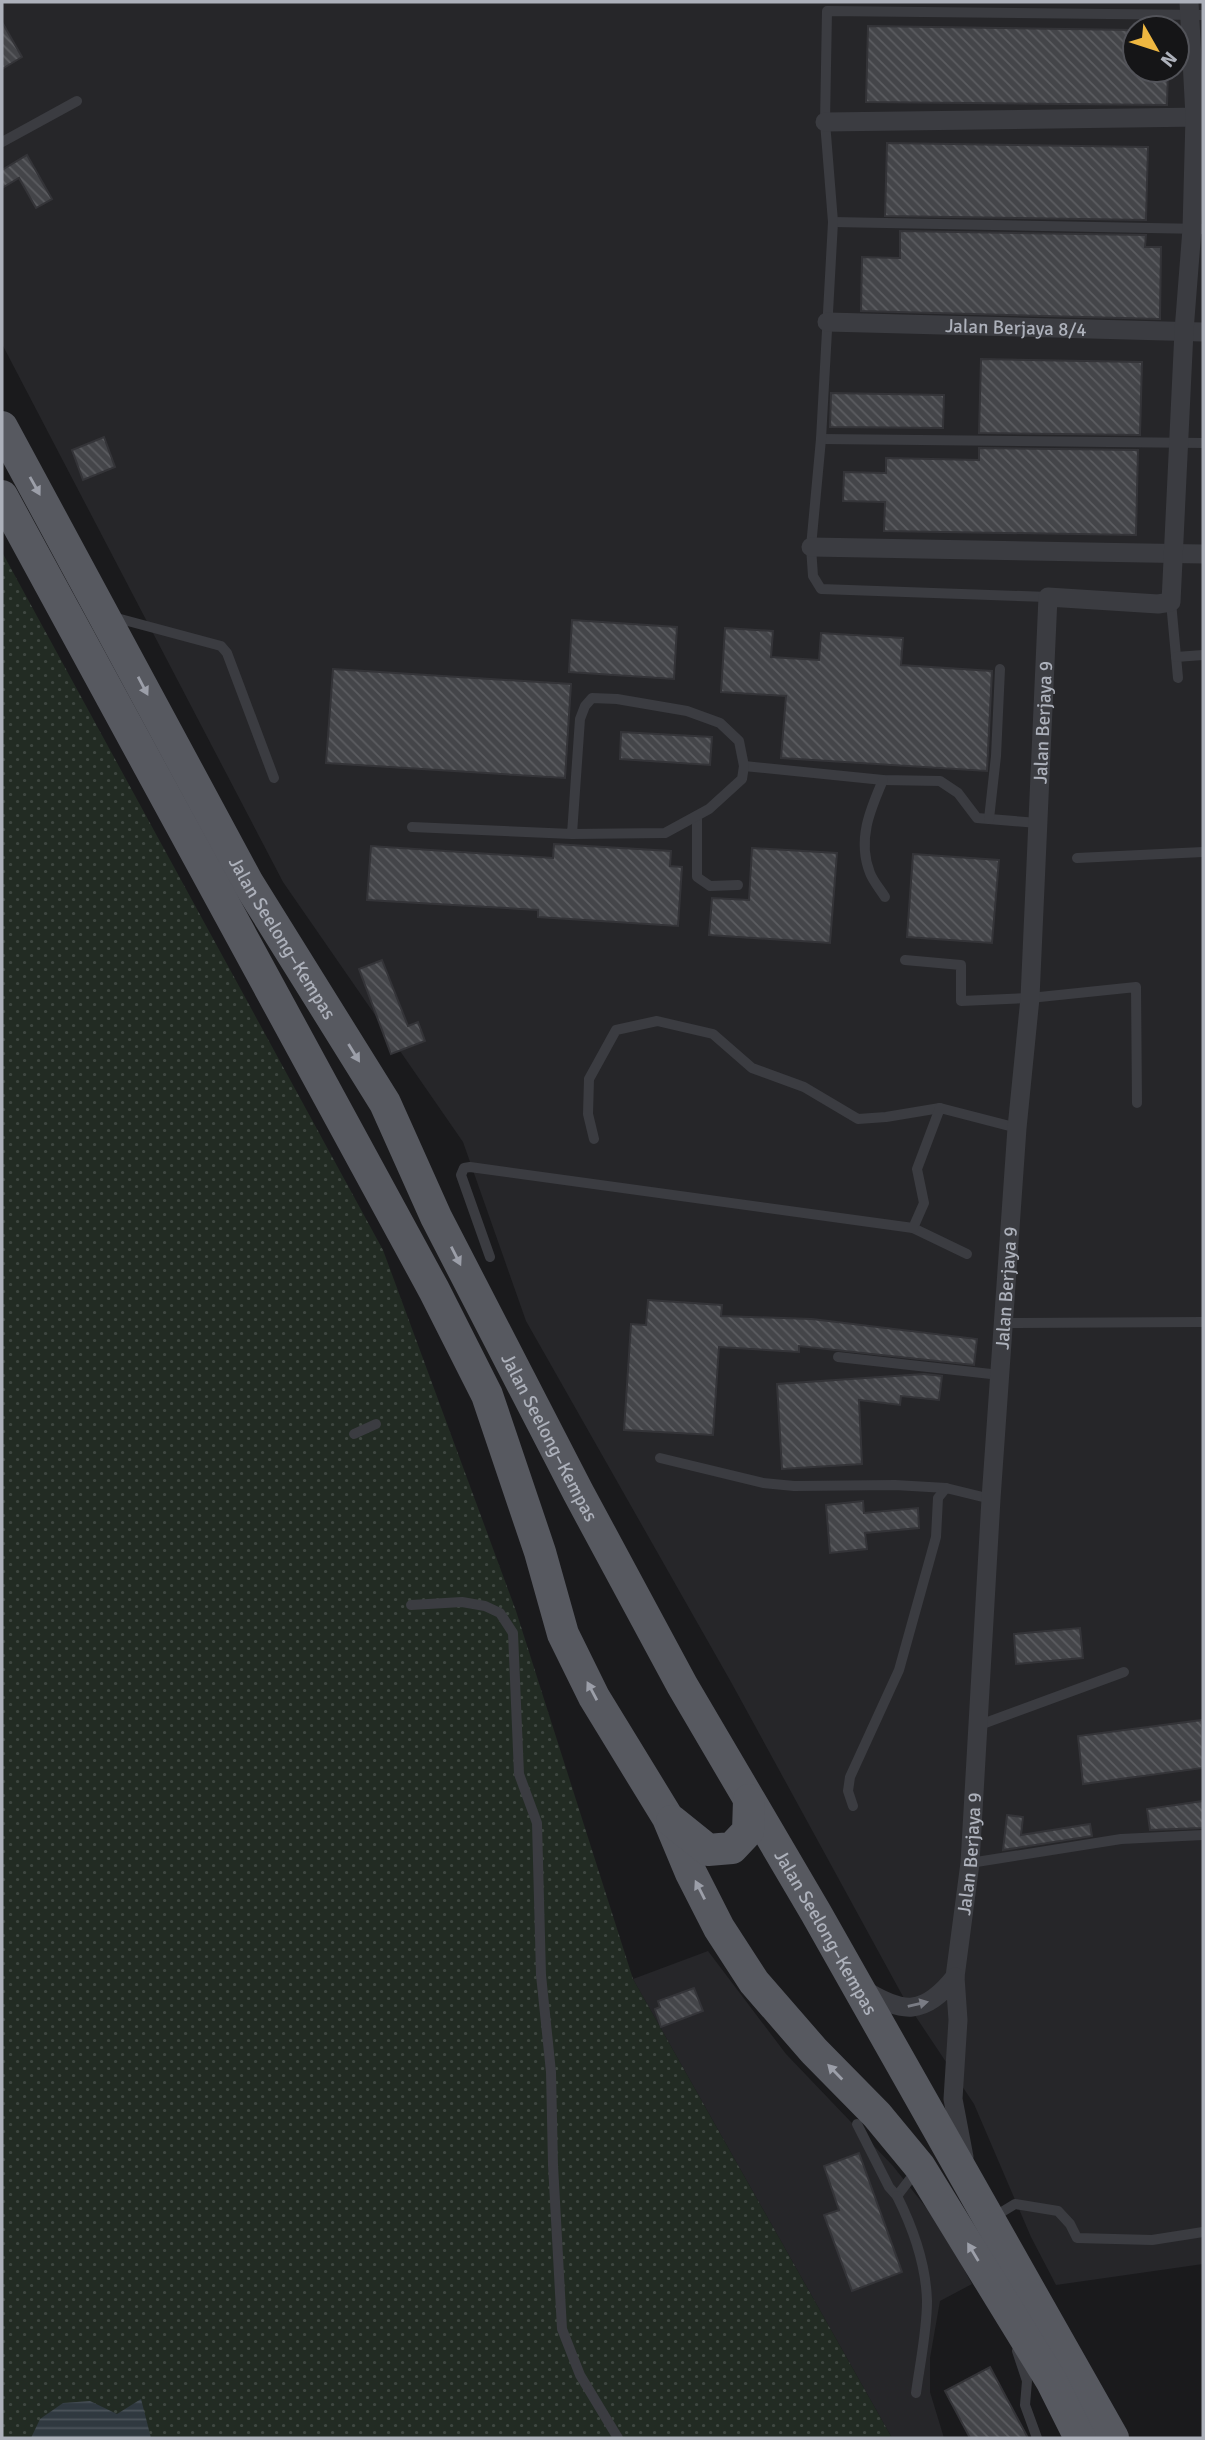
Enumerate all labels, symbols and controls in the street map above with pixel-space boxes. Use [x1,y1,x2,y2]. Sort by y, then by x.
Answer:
north arrow [1121,14,1191,84]
text: N [1155,46,1182,72]
street label: Jalan Berjaya 8/4 [945,314,1087,342]
one-way arrow [29,477,41,496]
street label: Jalan Berjaya 9 [1029,660,1058,785]
one-way arrow [138,676,149,696]
street label: Jalan Seelong–Kempas [223,853,341,1024]
one-way arrow [347,1044,360,1063]
street label: Jalan Berjaya 9 [990,1226,1023,1351]
one-way arrow [450,1246,462,1266]
street label: Jalan Seelong–Kempas [495,1349,603,1526]
one-way arrow [586,1681,597,1701]
street label: Jalan Berjaya 9 [952,1792,987,1917]
street label: Jalan Seelong–Kempas [768,1846,882,2019]
one-way arrow [694,1881,706,1900]
one-way arrow [907,1998,929,2009]
one-way arrow [828,2064,844,2081]
one-way arrow [967,2242,979,2261]

